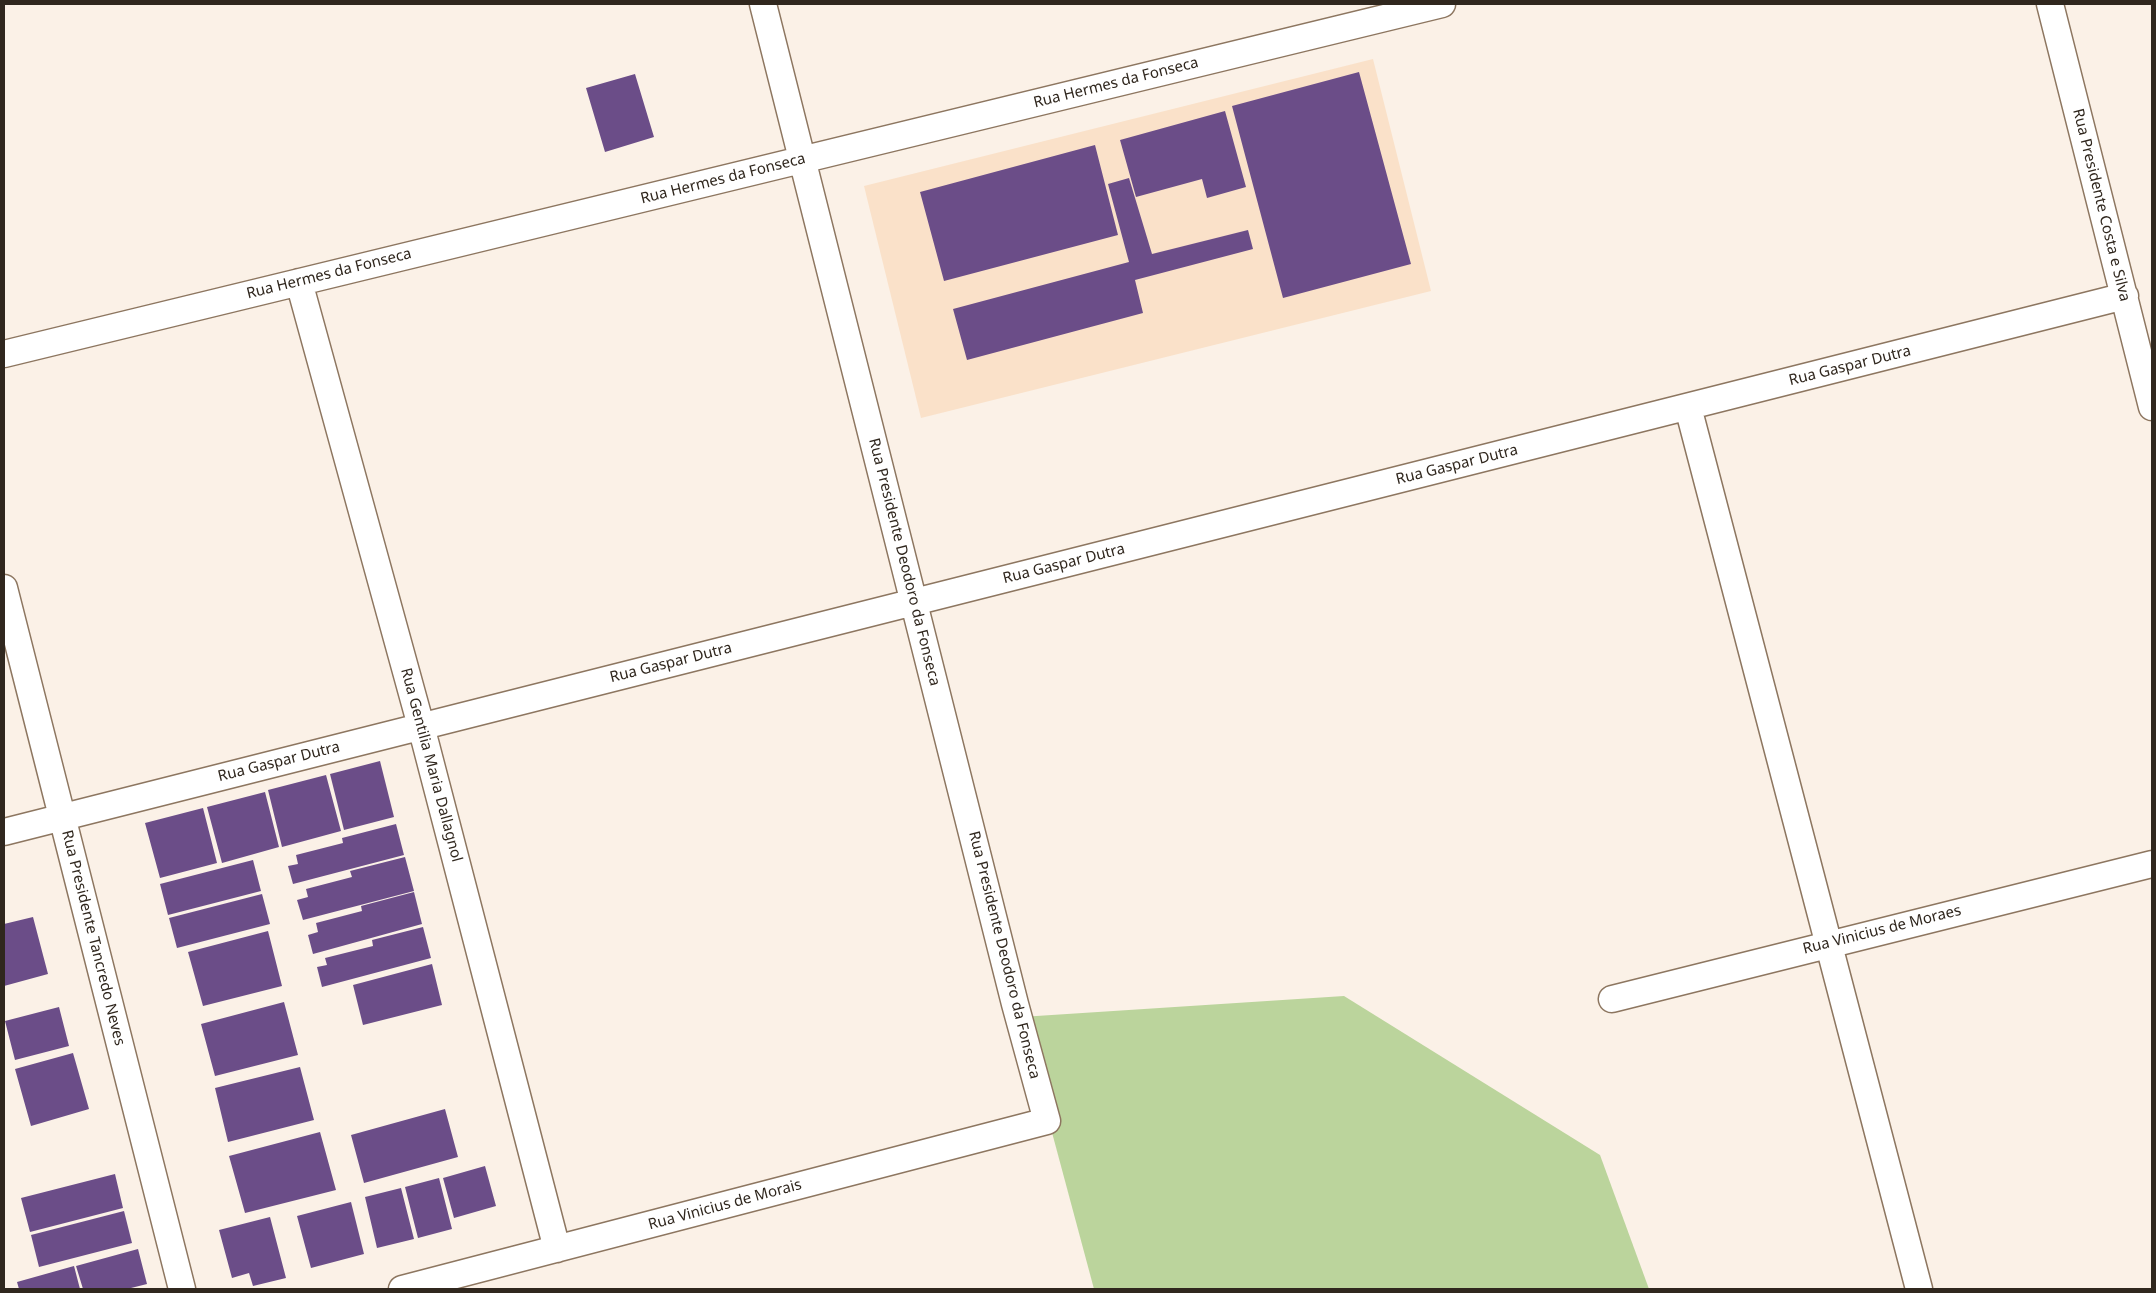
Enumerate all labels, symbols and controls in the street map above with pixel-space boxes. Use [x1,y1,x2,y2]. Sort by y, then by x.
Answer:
street label: Rua Hermes da Fonseca [1032,54,1200,112]
street label: Rua Presidente Costa e Silva [2068,107,2134,303]
street label: Rua Hermes da Fonseca [639,150,807,208]
street label: Rua Hermes da Fonseca [245,245,413,303]
street label: Rua Gaspar Dutra [1787,342,1913,390]
street label: Rua Presidente Deodoro da Fonseca [864,436,944,688]
street label: Rua Gaspar Dutra [1394,441,1520,489]
street label: Rua Gaspar Dutra [1001,540,1127,588]
street label: Rua Gaspar Dutra [608,639,734,687]
street label: Rua Gentilia Maria Dallagnol [396,666,466,864]
street label: Rua Gaspar Dutra [216,738,342,786]
street label: Rua Presidente Tancredo Neves [57,828,129,1048]
street label: Rua Presidente Deodoro da Fonseca [964,829,1044,1081]
street label: Rua Vinicius de Moraes [1801,902,1963,958]
street label: Rua Vinicius de Morais [646,1176,804,1234]

